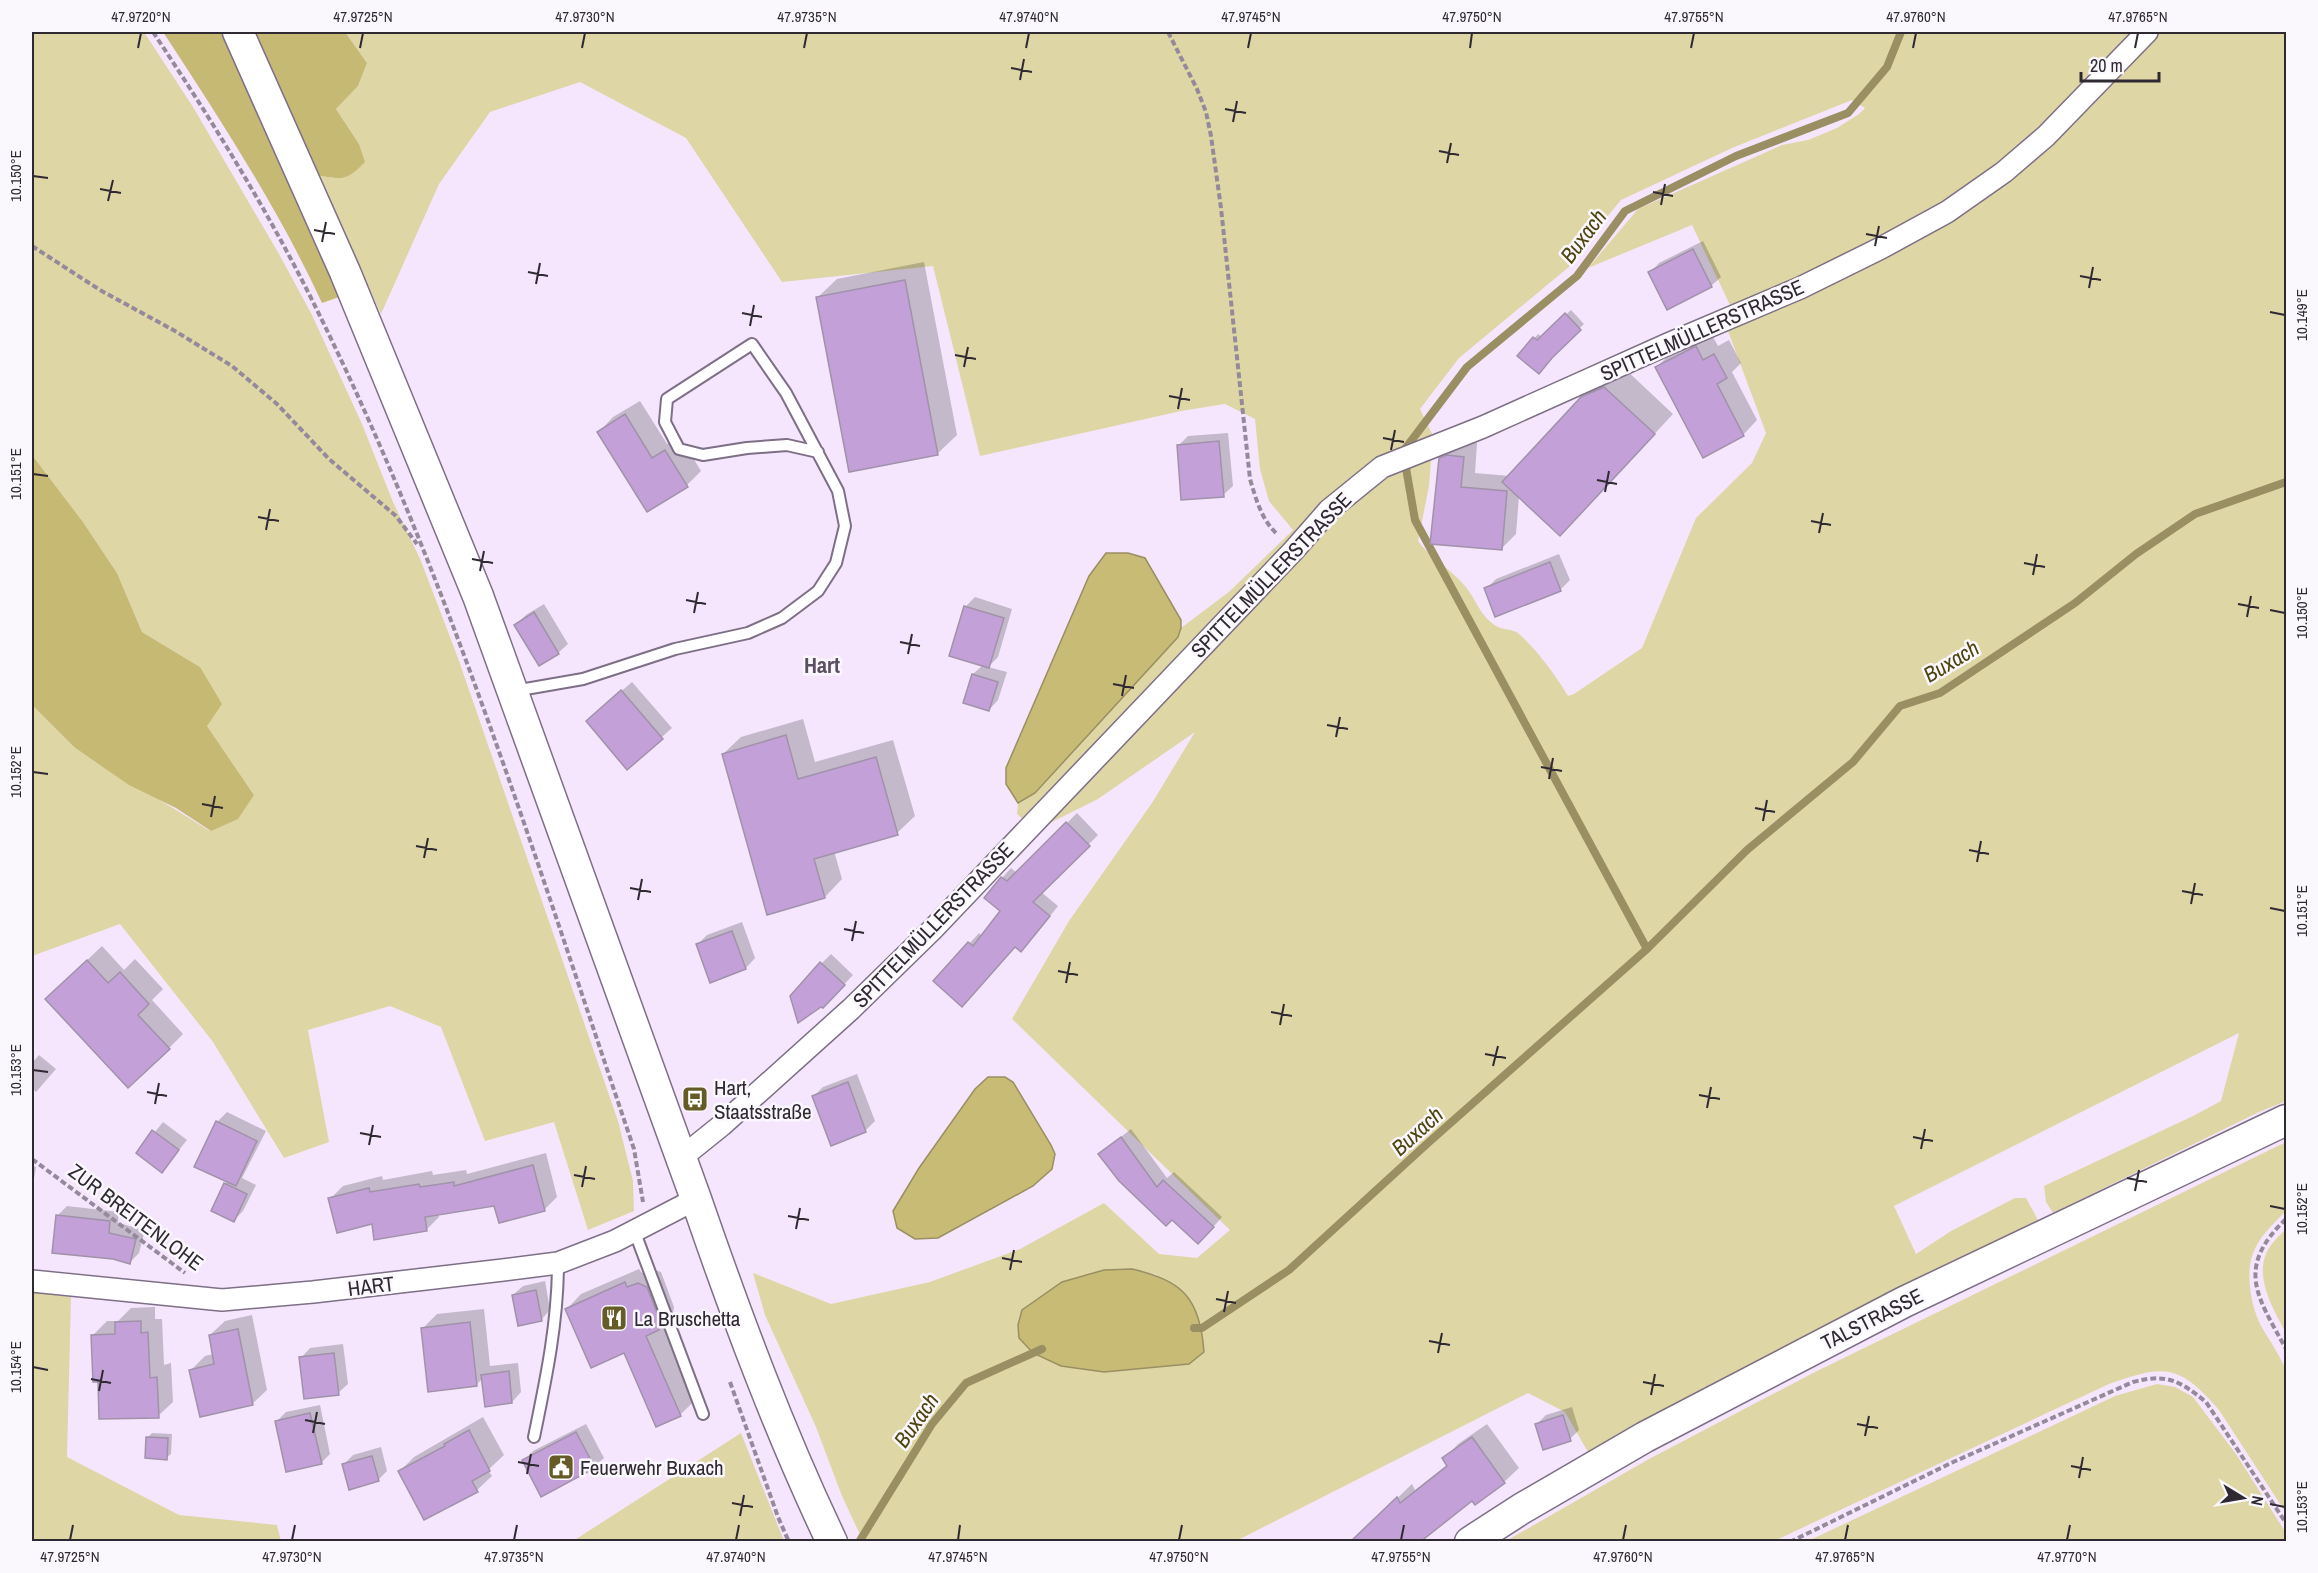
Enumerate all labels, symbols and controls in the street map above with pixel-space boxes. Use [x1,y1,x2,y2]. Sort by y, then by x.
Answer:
text: 47.9720°N [111,6,171,27]
text: 47.9725°N [333,6,393,27]
text: 47.9730°N [555,6,615,27]
text: 47.9735°N [777,6,837,27]
text: 47.9740°N [999,6,1059,27]
text: 47.9745°N [1221,6,1281,27]
text: 47.9750°N [1442,6,1502,27]
text: 47.9755°N [1664,6,1724,27]
text: 47.9760°N [1886,6,1946,27]
text: 47.9765°N [2108,6,2168,27]
scale bar [2081,45,2159,83]
text: 20 m [2090,53,2123,78]
text: 10.150°E [5,150,26,202]
water label: Buxach [1553,203,1613,269]
street label: SPITTELMÜLLERSTRASSE [1596,272,1808,388]
text: 10.149°E [2291,289,2312,341]
text: 10.151°E [5,448,26,500]
street label: SPITTELMÜLLERSTRASSE [1184,486,1358,664]
text: 10.150°E [2291,587,2312,639]
water label: Buxach [1917,633,1985,689]
district label: Hart [804,650,840,680]
text: 10.152°E [5,746,26,798]
street label: SPITTELMÜLLERSTRASSE [846,836,1020,1014]
text: 10.151°E [2291,885,2312,937]
text: 10.153°E [5,1044,26,1096]
place label: Hart, Staatsstraße [714,1073,812,1126]
bus stop icon: Hart, Staatsstraße [680,1084,710,1114]
water label: Buxach [1385,1100,1449,1162]
street label: ZUR BREITENLOHE [63,1157,209,1277]
text: 10.152°E [2291,1183,2312,1235]
street label: HART [346,1269,396,1303]
street label: TALSTRASSE [1816,1281,1928,1357]
restaurant icon: La Bruschetta [599,1303,629,1333]
place label: La Bruschetta [634,1304,741,1333]
text: 10.154°E [5,1341,26,1393]
water label: Buxach [886,1387,946,1453]
public building icon: Feuerwehr Buxach [546,1452,576,1482]
place label: Feuerwehr Buxach [580,1453,724,1482]
north arrow [2213,1468,2273,1528]
text: 10.153°E [2291,1481,2312,1533]
text: N [2246,1494,2269,1508]
text: 47.9725°N [40,1546,100,1567]
text: 47.9730°N [262,1546,322,1567]
text: 47.9735°N [484,1546,544,1567]
text: 47.9740°N [706,1546,766,1567]
text: 47.9745°N [928,1546,988,1567]
text: 47.9750°N [1149,1546,1209,1567]
text: 47.9755°N [1371,1546,1431,1567]
text: 47.9760°N [1593,1546,1653,1567]
text: 47.9765°N [1815,1546,1875,1567]
text: 47.9770°N [2037,1546,2097,1567]

